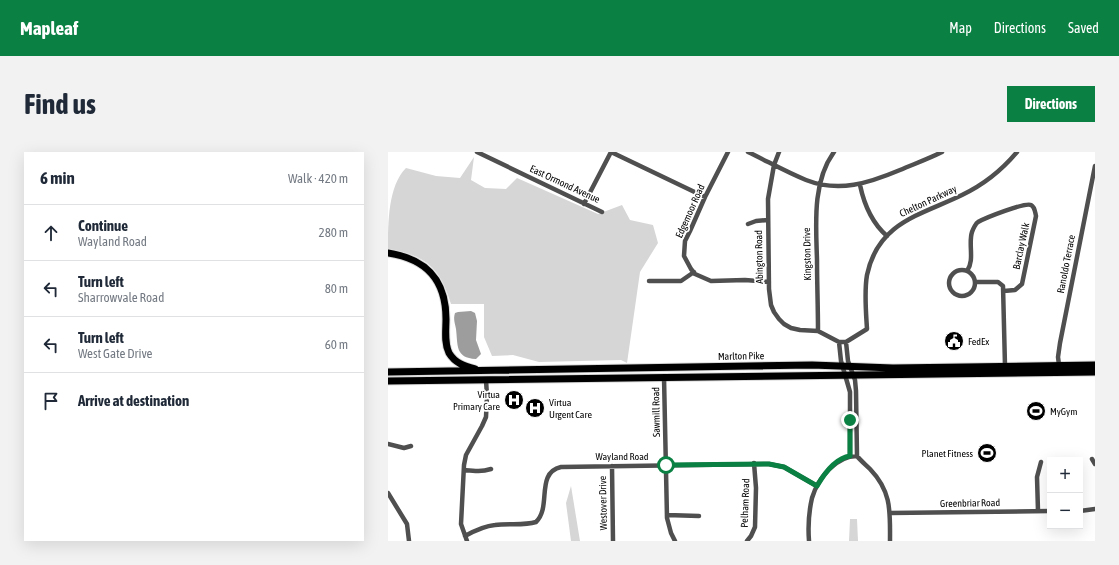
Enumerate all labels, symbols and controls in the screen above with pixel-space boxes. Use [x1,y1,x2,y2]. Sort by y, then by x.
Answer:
text: Mapleaf [20,17,78,39]
text: Map [949,20,972,36]
text: Directions [994,20,1046,36]
text: Saved [1068,20,1099,36]
button: Directions [1007,86,1095,122]
text: Find us [24,88,96,120]
street label: East Ormond Avenue [528,163,602,205]
text: 6 min [40,168,75,188]
text: Walk · 420 m [288,171,348,186]
street label: Edgemoor Road [673,182,707,240]
street label: Chelton Parkway [898,183,958,219]
text: Continue [78,217,128,234]
street label: Barclay Walk [1011,221,1031,270]
icon: ahead [40,222,62,244]
text: 280 m [319,225,348,240]
street label: Kingston Drive [801,227,813,281]
street label: Abington Road [753,230,765,284]
street label: Ranoldo Terrace [1055,233,1077,294]
text: Wayland Road [78,234,147,249]
text: Turn left [78,273,124,290]
icon: left [40,278,62,300]
text: 80 m [325,281,348,296]
text: Sharrowvale Road [78,290,164,305]
text: Turn left [78,329,124,346]
public building icon: FedEx [943,330,965,352]
icon: left [40,334,62,356]
place label: FedEx [968,336,989,347]
text: 60 m [325,337,348,352]
text: West Gate Drive [78,346,153,361]
street label: Marlton Pike [718,350,765,362]
street label: Sawmill Road [650,387,662,437]
place label: Virtua Primary Care [453,389,500,412]
hospital icon: Virtua Primary Care [503,389,525,411]
icon: arrive [40,390,62,412]
text: Arrive at destination [78,392,189,409]
hospital icon: Virtua Urgent Care [524,397,546,419]
place label: Virtua Urgent Care [549,397,592,420]
sports icon: MyGym [1025,400,1047,422]
place label: MyGym [1050,406,1077,417]
route end [841,411,859,429]
sports icon: Planet Fitness [976,442,998,464]
place label: Planet Fitness [922,448,973,459]
street label: Wayland Road [595,451,649,462]
route start [657,456,675,474]
map controls [1047,457,1083,529]
button: + [1047,457,1083,493]
street label: Westover Drive [597,475,609,530]
street label: Pelham Road [739,478,751,528]
button: − [1047,493,1083,529]
street label: Greenbriar Road [940,497,1000,509]

